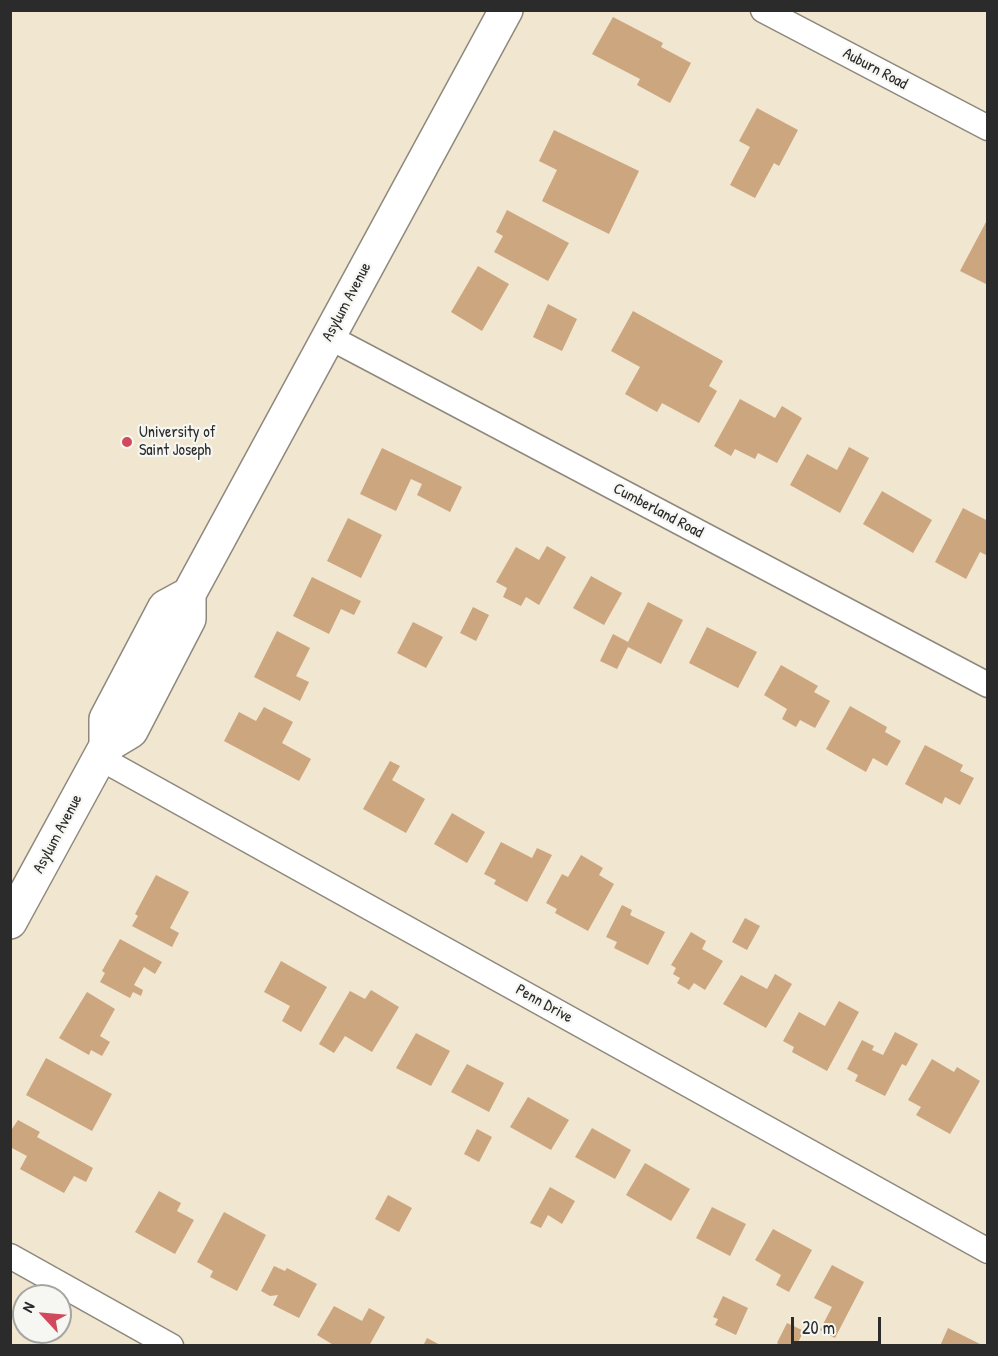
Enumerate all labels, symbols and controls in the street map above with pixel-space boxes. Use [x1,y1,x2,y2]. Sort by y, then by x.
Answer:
street label: Auburn Road [839,44,911,94]
street label: Asylum Avenue [318,259,376,345]
place label: University of Saint Joseph [139,423,215,461]
marker: University of Saint Joseph [120,435,134,449]
street label: Cumberland Road [610,479,706,543]
street label: Asylum Avenue [29,791,87,877]
street label: Penn Drive [512,980,576,1028]
north arrow [12,1284,72,1344]
text: N [16,1298,39,1316]
scale bar [794,1305,884,1343]
text: 20 m [802,1315,835,1340]

